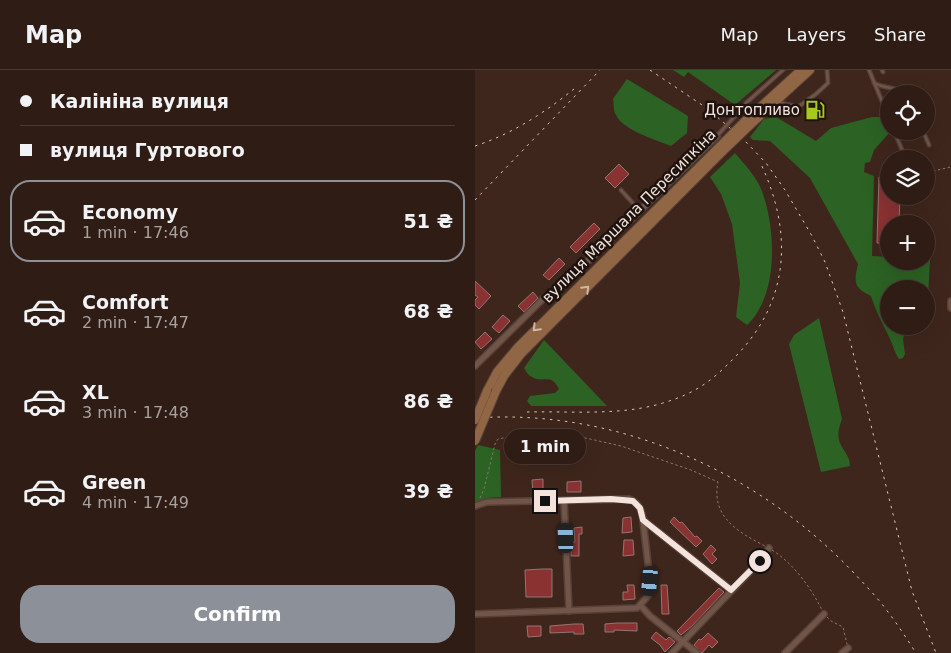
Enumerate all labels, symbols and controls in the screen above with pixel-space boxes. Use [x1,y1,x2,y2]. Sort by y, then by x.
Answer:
text: Map [25,21,82,49]
text: Map [720,24,758,45]
text: Layers [786,24,846,45]
text: Share [874,24,926,45]
map controls [880,85,935,335]
button: locate [880,85,935,140]
text: Калініна вулиця [50,90,229,112]
fuel station icon: Донтопливо [804,99,826,121]
place label: Донтопливо [704,101,800,119]
street label: вулиця Маршала Пересипкіна [538,125,720,307]
text: вулиця Гуртового [50,139,245,161]
button: layers [880,150,935,205]
icon: car [22,199,67,244]
text: Economy [82,201,178,223]
text: 51 ₴ [404,210,453,232]
button: + [880,215,935,270]
text: 1 min · 17:46 [82,223,189,242]
button: − [880,280,935,335]
one-way arrow [580,286,589,295]
icon: car [22,289,67,334]
text: Comfort [82,291,169,313]
text: 68 ₴ [404,300,453,322]
text: 2 min · 17:47 [82,313,189,332]
one-way arrow [533,323,542,332]
icon: car [22,379,67,424]
text: XL [82,381,109,403]
text: 86 ₴ [404,390,453,412]
text: 3 min · 17:48 [82,403,189,422]
callout: 1 min [504,428,586,464]
text: 1 min [520,437,570,456]
icon: car [22,469,67,514]
text: Green [82,471,146,493]
text: 39 ₴ [404,480,453,502]
route end [534,490,556,512]
text: 4 min · 17:49 [82,493,189,512]
car [557,523,574,553]
route start [749,550,771,572]
car [641,565,658,597]
button: Confirm [20,585,455,643]

